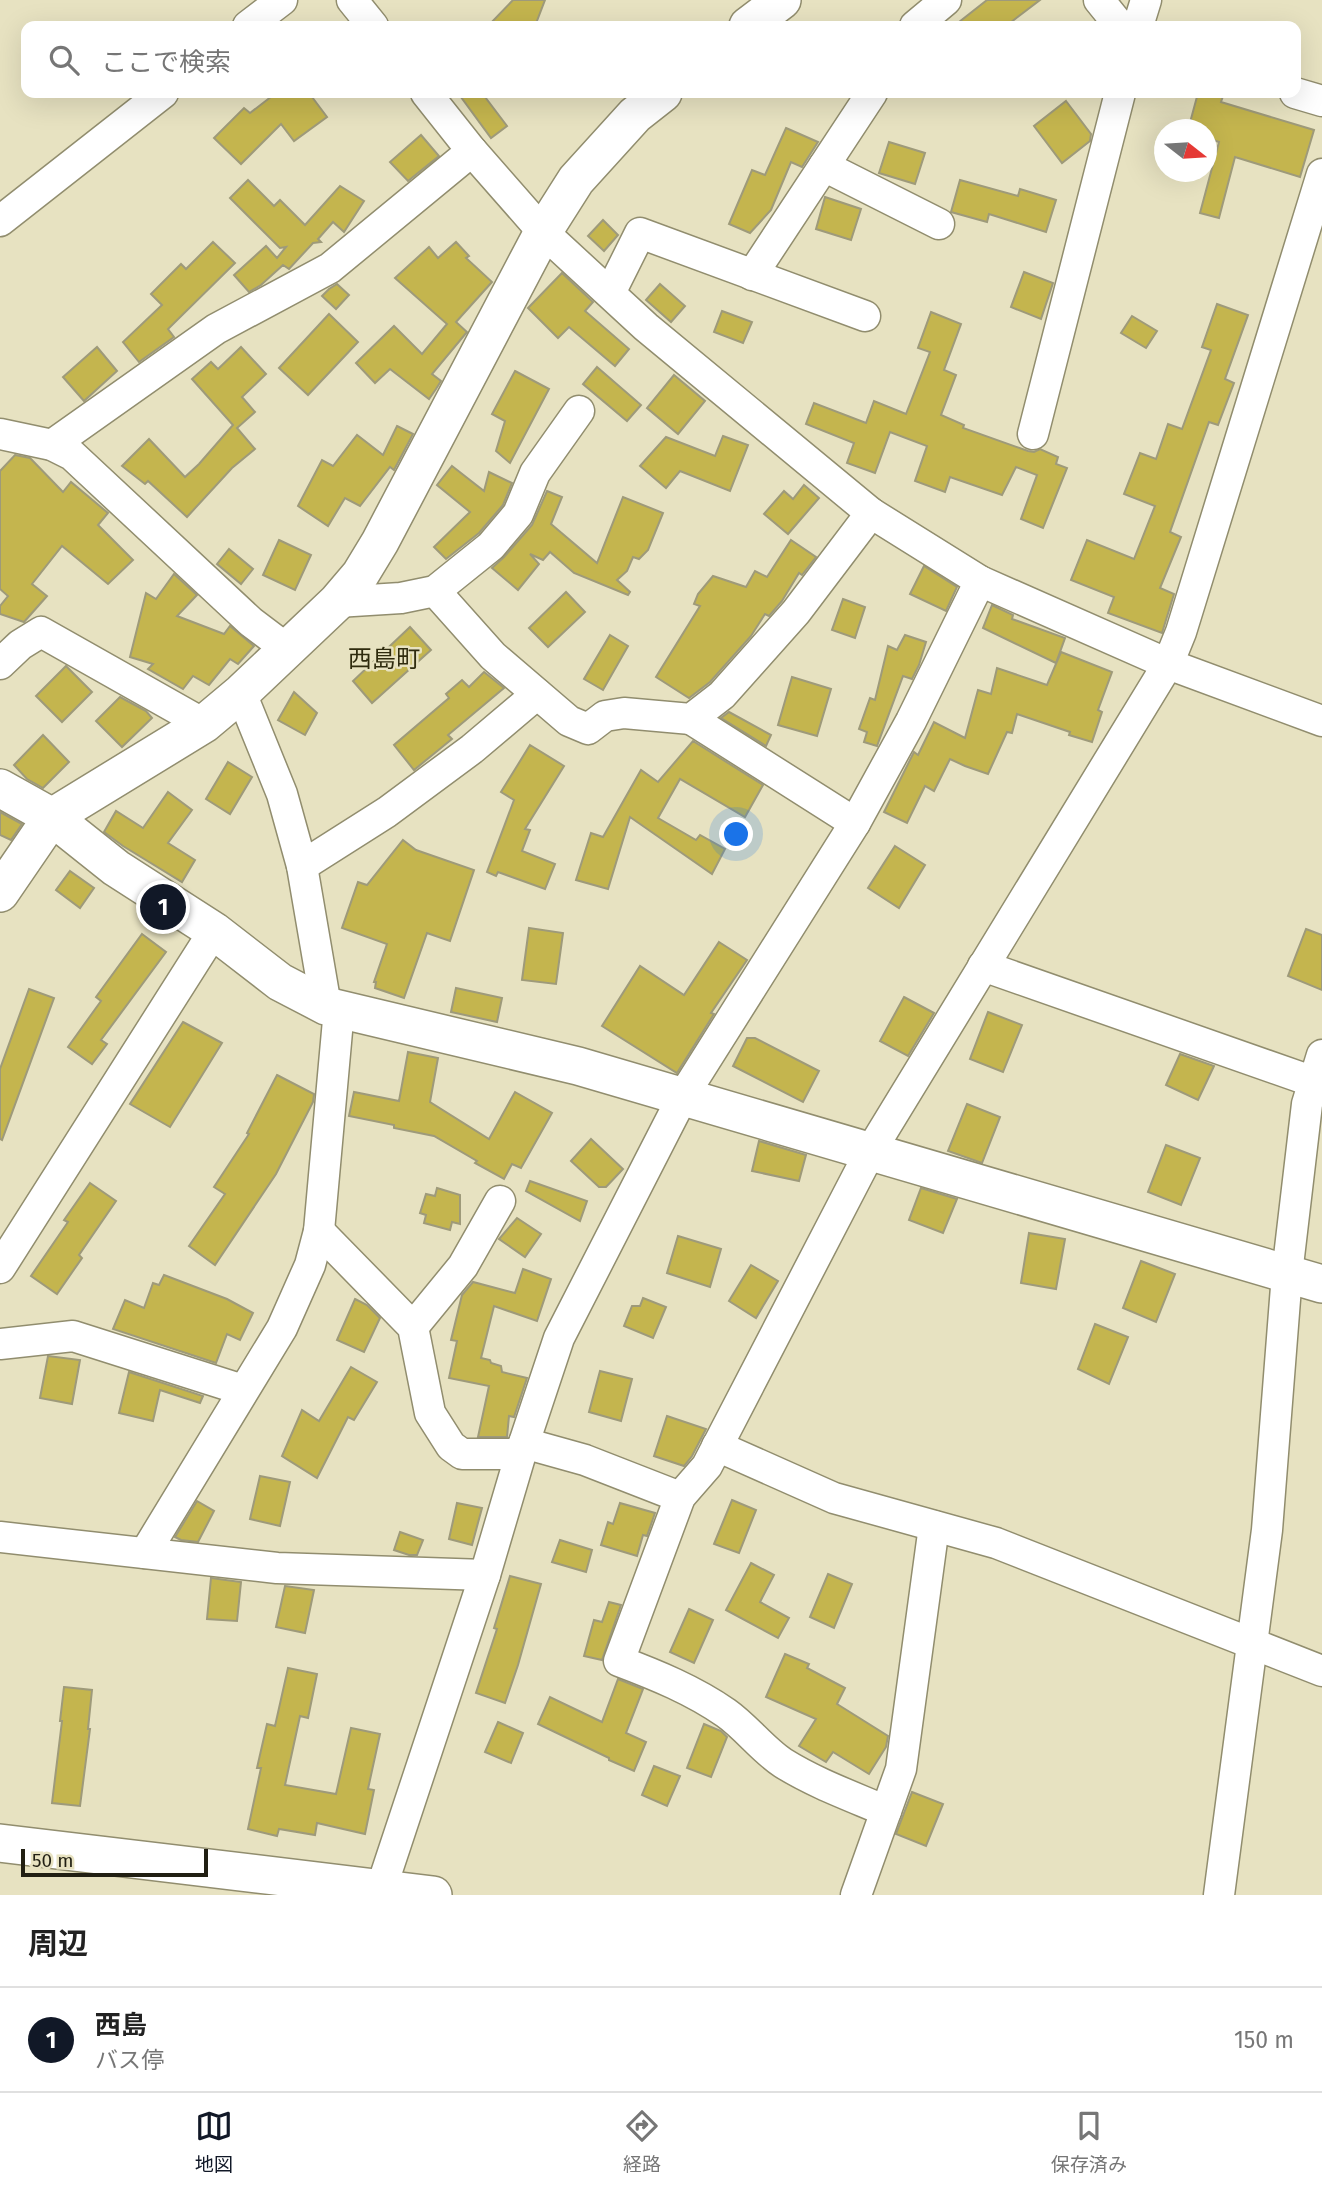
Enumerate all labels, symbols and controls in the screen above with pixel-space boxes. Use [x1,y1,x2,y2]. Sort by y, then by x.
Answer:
search box [21,21,1301,98]
icon: search [45,41,83,79]
text: ここで検索 [101,47,231,78]
north arrow [1154,119,1217,182]
district label: 西島町 [348,645,420,673]
your location [719,817,753,851]
pin: 1 [140,881,186,933]
scale bar [21,1846,208,1878]
text: 50 m [32,1849,73,1872]
text: 周辺 [28,1926,88,1962]
text: 西島 [95,2010,147,2041]
text: 1 [46,2026,56,2054]
text: 150 m [1234,2026,1294,2054]
text: バス停 [95,2046,164,2074]
tab: 地図 [195,2107,233,2176]
tab: 経路 [623,2107,661,2176]
tab: 保存済み [1051,2107,1127,2176]

